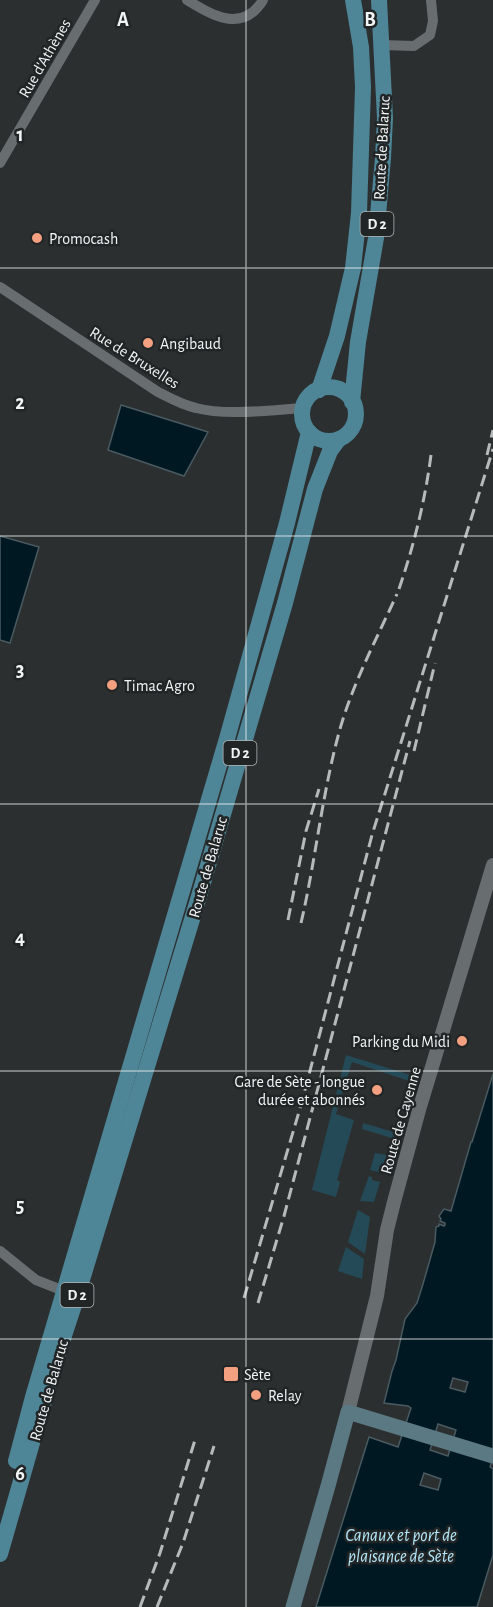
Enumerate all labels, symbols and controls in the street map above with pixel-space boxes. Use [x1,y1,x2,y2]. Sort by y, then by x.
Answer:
text: A [117,10,129,30]
text: B [364,10,376,30]
street label: Rue d'Athènes [16,16,74,101]
street label: Route de Balaruc [371,96,393,200]
text: 1 [16,125,24,145]
road number: D 2 [360,212,394,236]
marker: Promocash [30,231,44,245]
place label: Promocash [49,231,118,247]
street label: Rue de Bruxelles [87,324,182,392]
marker: Angibaud [141,336,155,350]
place label: Angibaud [160,336,221,352]
text: 2 [15,393,25,413]
text: 3 [16,660,24,680]
marker: Timac Agro [105,678,119,692]
place label: Timac Agro [124,678,195,694]
road number: D 2 [224,741,256,765]
street label: Route de Balaruc [186,815,230,920]
text: 4 [15,928,25,948]
place label: Parking du Midi [352,1034,450,1050]
marker: Parking du Midi [455,1034,469,1048]
street label: Route de Cayenne [378,1065,425,1176]
place label: Gare de Sète - longue durée et abonnés [235,1074,365,1108]
marker: Gare de Sète - longue durée et abonnés [370,1083,384,1097]
text: 5 [16,1196,24,1216]
road number: D 2 [60,1283,94,1307]
street label: Route de Balaruc [27,1338,71,1443]
marker: Sète [222,1365,240,1383]
place label: Sète [244,1367,271,1383]
marker: Relay [249,1388,263,1402]
place label: Relay [268,1388,302,1405]
text: 6 [15,1464,25,1484]
water label: Canaux et port de plaisance de Sète [345,1527,457,1566]

